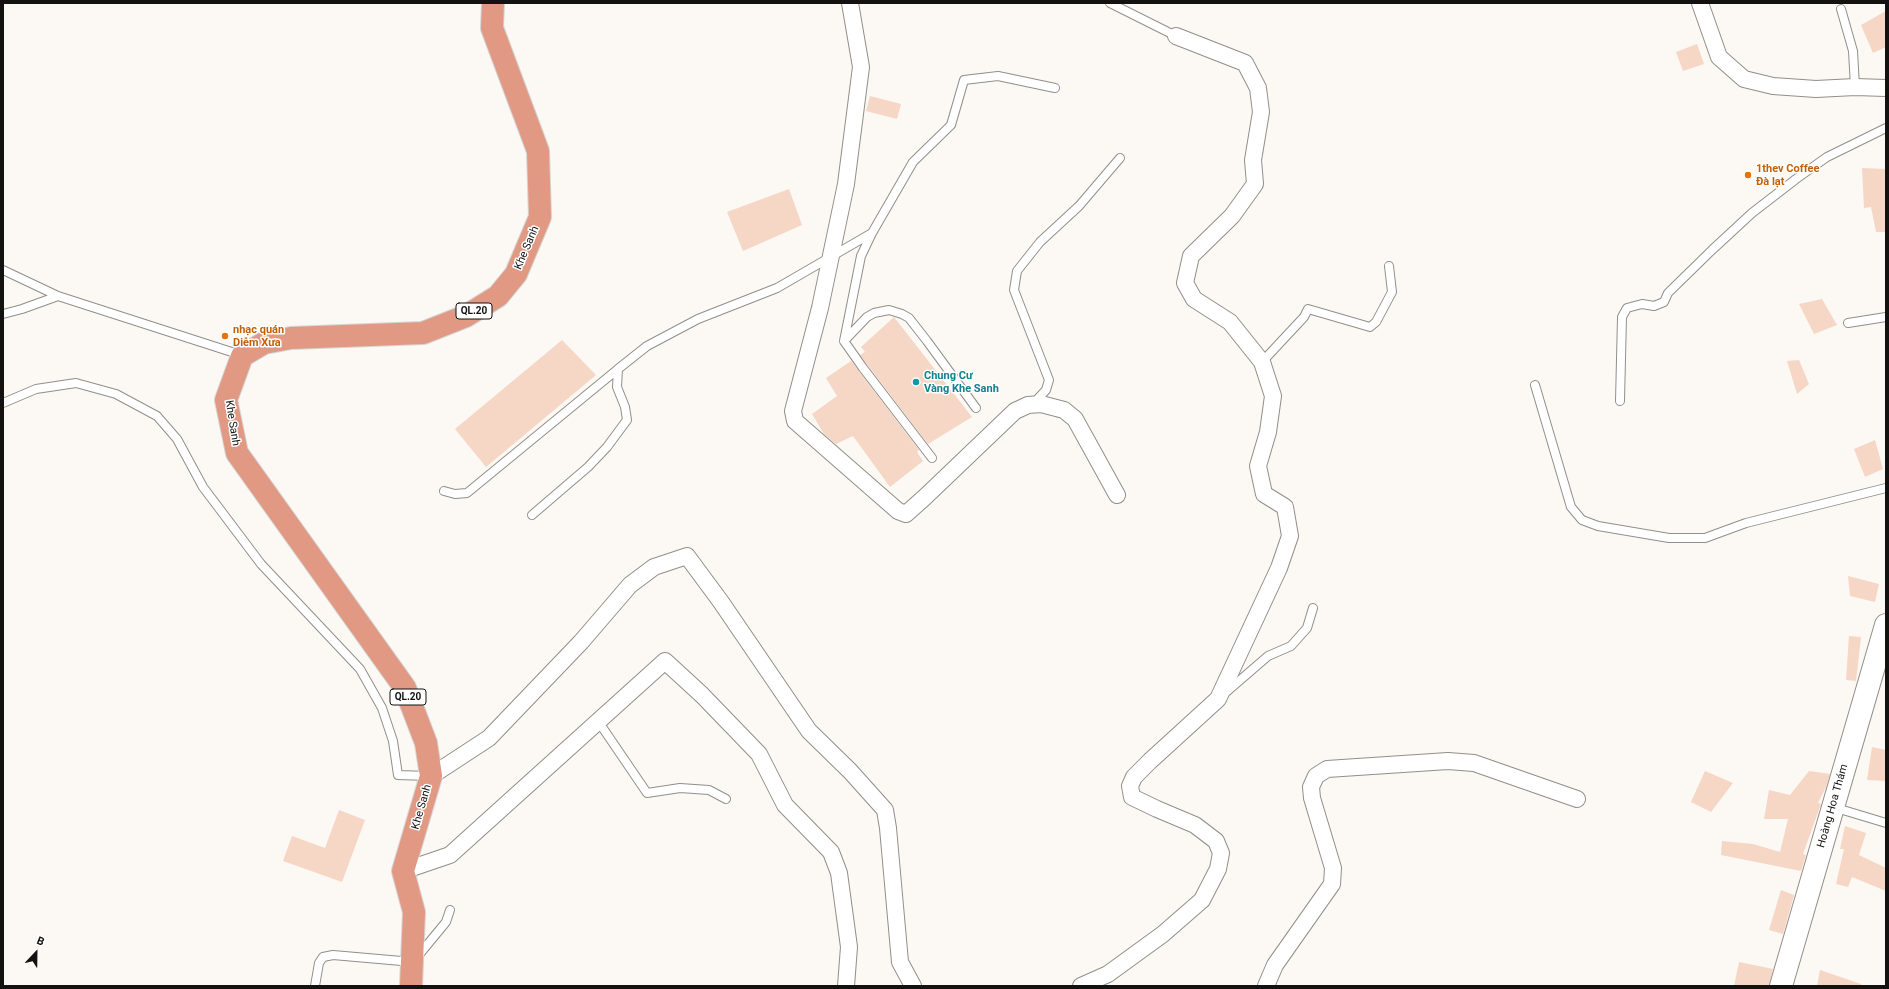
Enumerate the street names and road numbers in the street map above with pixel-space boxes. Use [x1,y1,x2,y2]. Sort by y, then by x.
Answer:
street label: Khe Sanh [512,224,542,272]
road number: QL.20 [456,303,492,319]
street label: Khe Sanh [222,399,242,447]
road number: QL.20 [390,689,426,705]
street label: Hoàng Hoa Thám [1815,763,1851,849]
street label: Khe Sanh [409,783,435,831]

